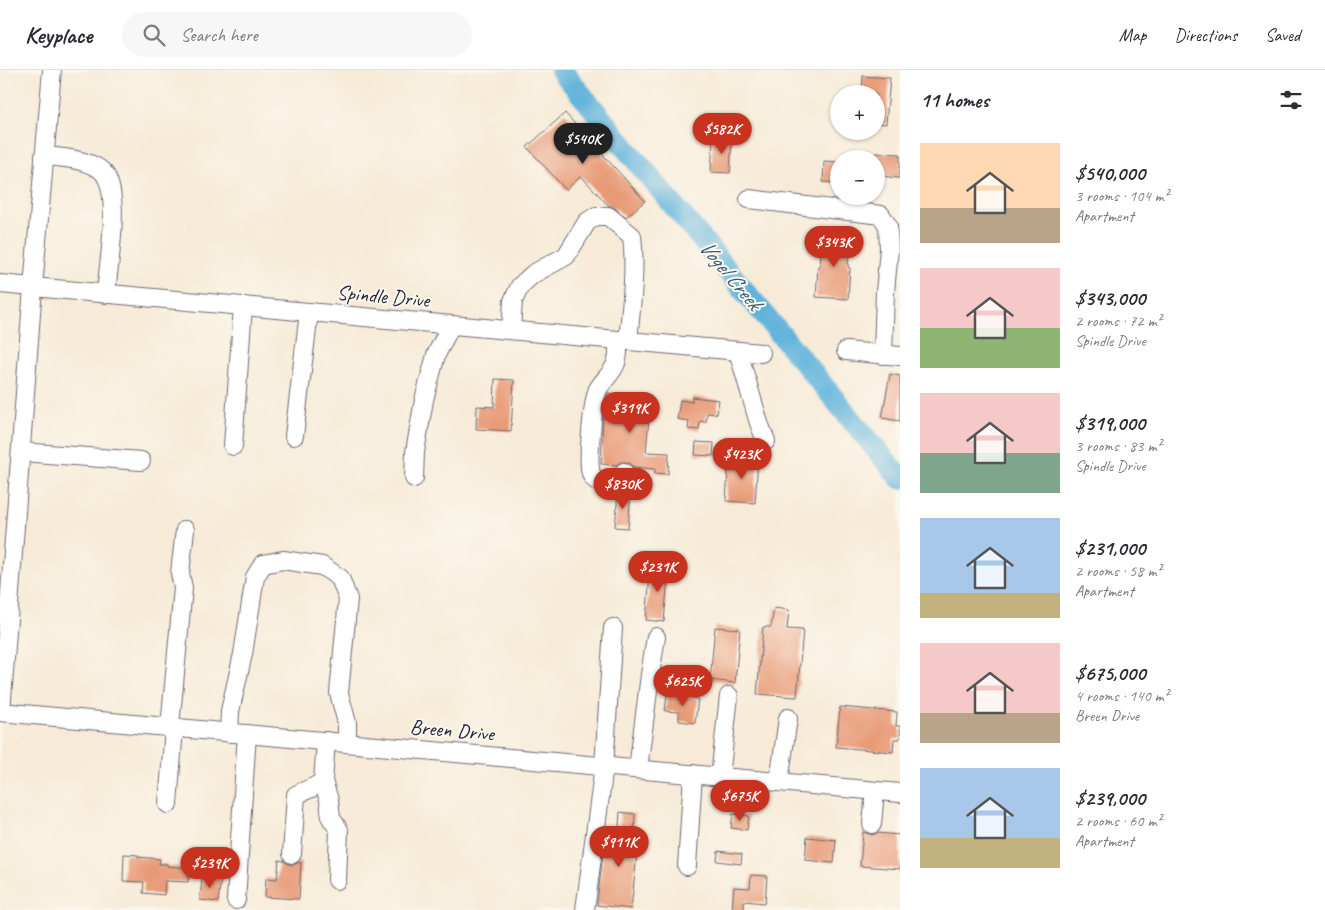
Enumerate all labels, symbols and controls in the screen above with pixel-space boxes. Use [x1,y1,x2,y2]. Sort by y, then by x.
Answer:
search box [122,12,472,57]
text: Keyplace [25,20,92,50]
icon: search [140,21,168,49]
text: Search here [180,23,258,47]
text: Map [1119,24,1146,46]
text: Directions [1174,24,1237,46]
text: Saved [1265,24,1300,46]
map controls [830,85,885,205]
button: + [830,85,885,140]
icon: filters [1277,86,1305,114]
text: 11 homes [920,87,989,113]
pin: $582K [687,112,757,155]
text: $582K [704,119,740,139]
pin: $540K [548,122,618,165]
text: $540K [565,129,601,149]
button: − [830,150,885,205]
text: $540,000 [1075,160,1145,186]
icon: home [960,163,1020,223]
text: 3 rooms · 104 m² [1075,186,1169,206]
text: Apartment [1075,206,1134,226]
pin: $343K [799,226,869,268]
text: $343K [816,232,852,252]
water label: Vogel Creek [693,234,770,318]
street label: Spindle Drive [336,279,432,313]
text: $343,000 [1075,285,1145,311]
icon: home [960,288,1020,348]
text: 2 rooms · 72 m² [1075,311,1161,331]
text: Spindle Drive [1075,331,1146,351]
pin: $319K [595,392,665,434]
text: $319K [612,398,648,418]
text: $319,000 [1075,410,1145,436]
icon: home [960,413,1020,473]
text: 3 rooms · 83 m² [1075,436,1161,456]
pin: $423K [707,438,777,480]
text: $423K [724,444,760,464]
text: Spindle Drive [1075,456,1146,476]
pin: $830K [588,468,658,510]
text: $830K [605,474,641,494]
text: $231,000 [1075,535,1145,561]
icon: home [960,538,1020,598]
pin: $231K [623,550,693,593]
text: $231K [640,557,676,577]
text: 2 rooms · 58 m² [1075,561,1161,581]
text: Apartment [1075,581,1134,601]
text: $675,000 [1075,660,1145,686]
icon: home [960,663,1020,723]
pin: $625K [648,664,718,707]
text: $625K [664,671,702,691]
text: 4 rooms · 140 m² [1075,686,1169,706]
text: Breen Drive [1075,706,1139,726]
street label: Breen Drive [409,713,497,747]
pin: $675K [705,780,775,822]
text: $239,000 [1075,785,1145,811]
text: $675K [722,786,758,806]
icon: home [960,788,1020,848]
text: 2 rooms · 60 m² [1075,811,1161,831]
pin: $911K [584,826,654,868]
text: Apartment [1075,831,1134,851]
text: $911K [601,832,637,852]
pin: $239K [175,846,245,889]
text: $239K [192,853,228,873]

